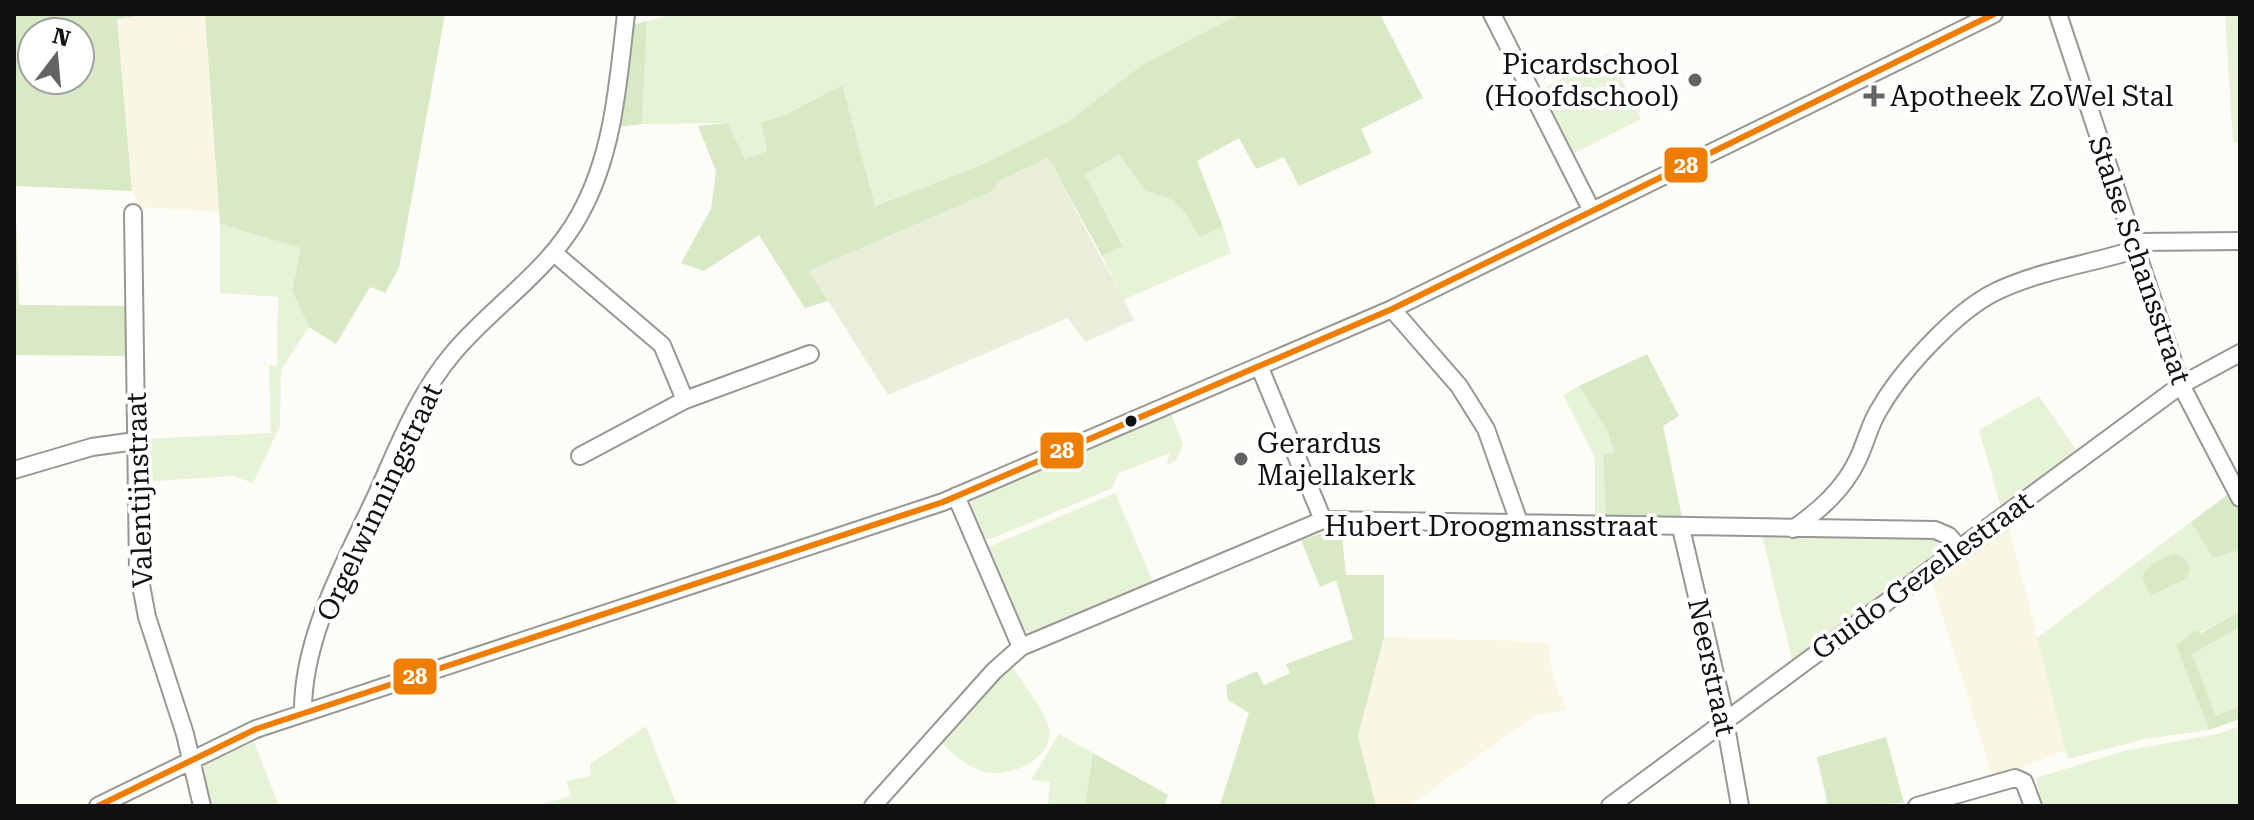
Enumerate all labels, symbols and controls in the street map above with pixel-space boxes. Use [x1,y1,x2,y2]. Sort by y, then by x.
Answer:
north arrow [16,16,96,96]
text: N [50,23,73,52]
place label: Picardschool (Hoofdschool) [1485,48,1679,113]
marker: Picardschool (Hoofdschool) [1686,71,1704,89]
place label: Apotheek ZoWel Stal [1890,80,2174,113]
marker: Apotheek ZoWel Stal [1865,87,1883,105]
street label: Stalse Schansstraat [2082,132,2197,389]
line badge: 28 [1663,146,1709,184]
text: 28 [1674,153,1698,178]
street label: Orgelwinningstraat [310,378,449,626]
street label: Valentijnstraat [120,391,159,589]
unlabelled marker [1123,413,1139,429]
place label: Gerardus Majellakerk [1257,427,1416,492]
line badge: 28 [1039,431,1085,470]
text: 28 [1050,438,1074,463]
marker: Gerardus Majellakerk [1232,450,1250,468]
street label: Guido Gezellestraat [1805,484,2039,667]
street label: Hubert Droogmansstraat [1324,510,1658,543]
street label: Neerstraat [1681,595,1742,739]
line badge: 28 [392,657,438,696]
text: 28 [403,664,427,689]

